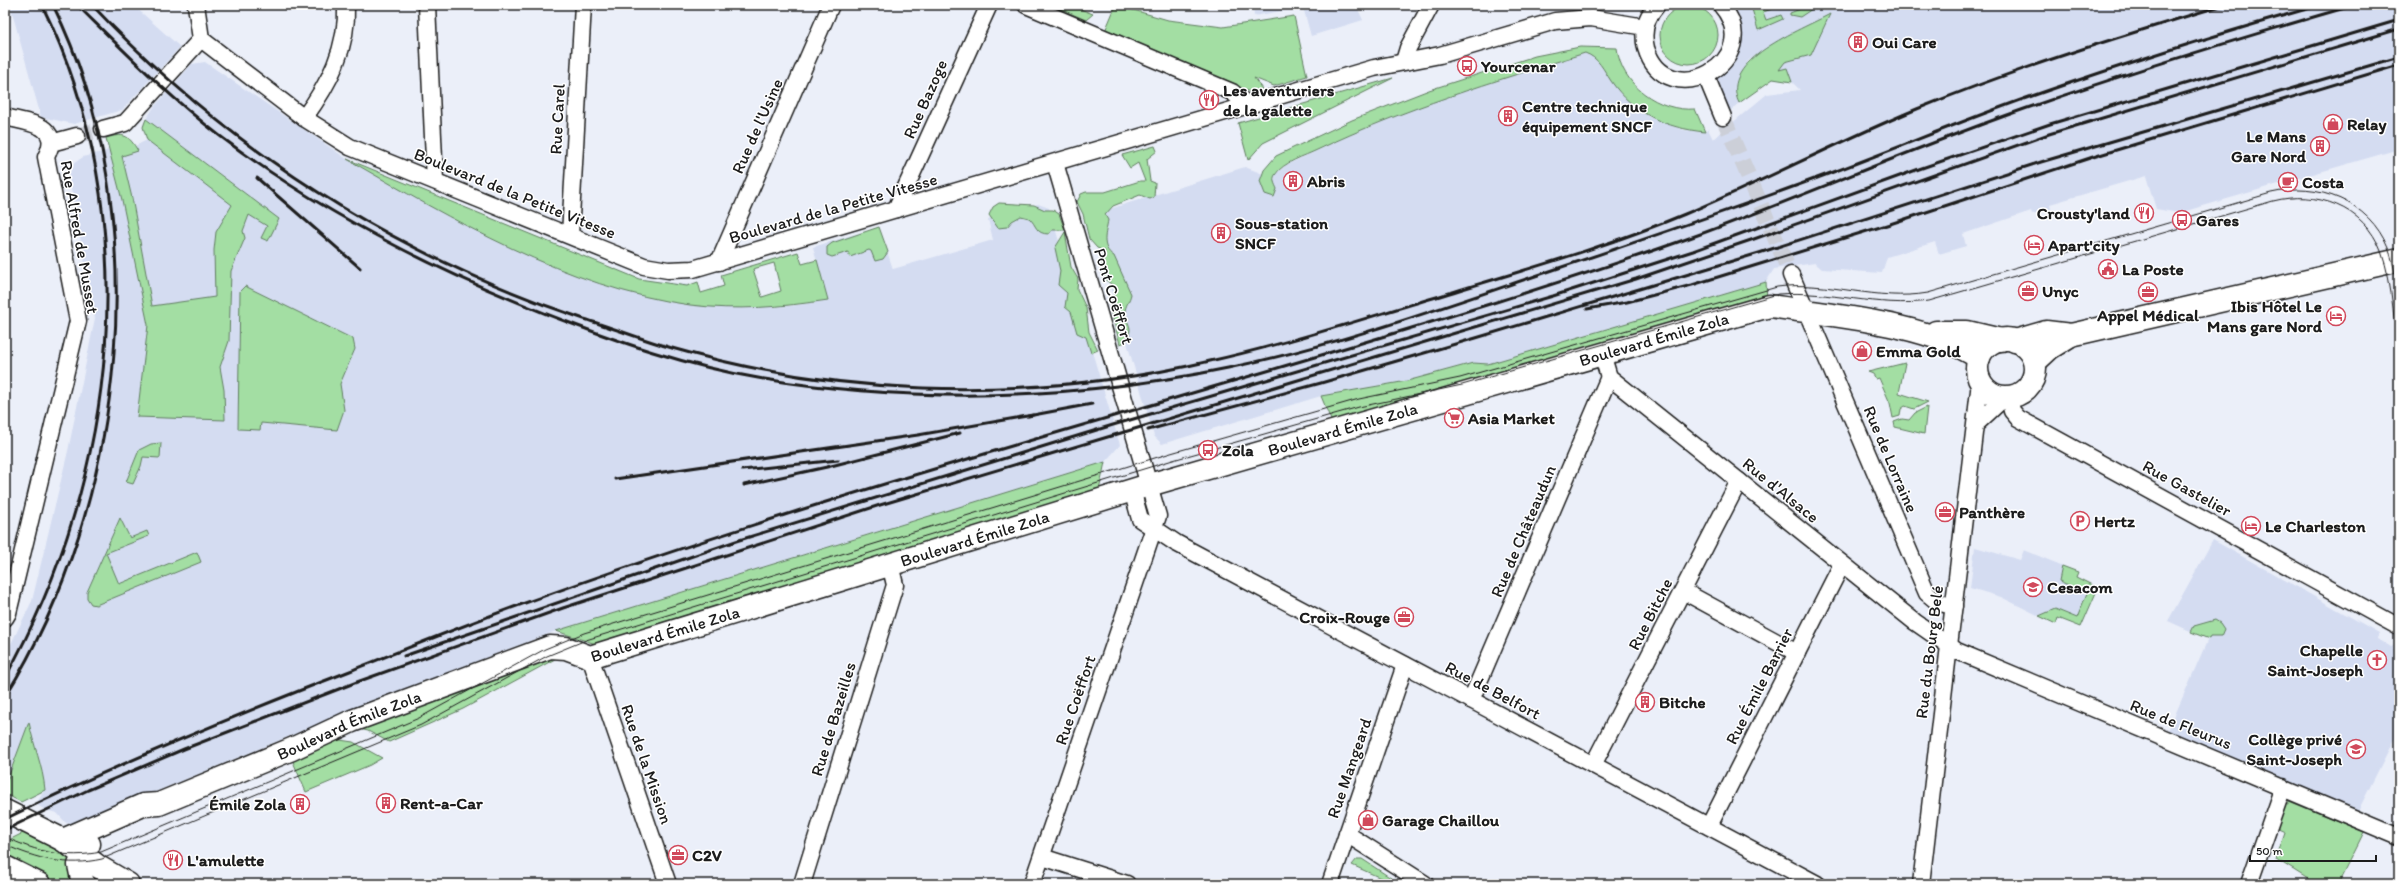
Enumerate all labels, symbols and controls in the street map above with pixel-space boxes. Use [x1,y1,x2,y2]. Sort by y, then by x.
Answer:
building icon: Oui Care [1847,31,1869,53]
place label: Oui Care [1872,32,1937,52]
bus stop icon: Yourcenar [1456,55,1478,77]
street label: Rue Bazoge [899,56,951,142]
place label: Yourcenar [1480,56,1556,76]
street label: Rue de l'Usine [727,75,787,177]
place label: Les aventuriers de la galette [1223,80,1335,121]
street label: Rue Carel [545,83,569,155]
restaurant icon: Les aventuriers de la galette [1198,89,1220,111]
place label: Centre technique équipement SNCF [1522,96,1652,137]
building icon: Centre technique équipement SNCF [1497,105,1519,127]
shop icon: Relay [2322,113,2344,135]
place label: Relay [2347,114,2387,135]
place label: Le Mans Gare Nord [2231,126,2307,166]
building icon: Le Mans Gare Nord [2309,135,2331,157]
street label: Boulevard de la Petite Vitesse [411,143,619,243]
street label: Rue Alfred de Musset [57,159,103,316]
street label: Boulevard de la Petite Vitesse [727,169,939,247]
building icon: Abris [1282,170,1304,192]
place label: Abris [1306,171,1345,191]
cafe icon: Costa [2277,171,2299,193]
place label: Costa [2302,172,2345,192]
restaurant icon: Crousty'land [2133,202,2155,224]
place label: Crousty'land [2037,203,2131,224]
bus stop icon: Gares [2171,209,2193,231]
place label: Gares [2196,210,2239,230]
place label: Sous-station SNCF [1235,213,1329,253]
building icon: Sous-station SNCF [1210,222,1232,244]
hotel icon: Apart'city [2023,234,2045,256]
place label: Apart'city [2047,235,2120,256]
street label: Pont Coëffort [1090,246,1138,347]
public building icon: La Poste [2097,258,2119,280]
place label: La Poste [2122,259,2184,279]
office icon: Unyc [2017,280,2039,302]
place label: Unyc [2042,281,2079,302]
office icon: Appel Médical [2137,281,2159,303]
place label: Ibis Hôtel Le Mans gare Nord [2207,296,2323,337]
place label: Appel Médical [2096,305,2199,326]
hotel icon: Ibis Hôtel Le Mans gare Nord [2325,305,2347,327]
street label: Boulevard Émile Zola [1577,308,1731,370]
shop icon: Emma Gold [1851,340,1873,362]
place label: Emma Gold [1876,341,1961,361]
street label: Boulevard Émile Zola [1266,398,1420,460]
street label: Rue de Lorraine [1860,403,1922,515]
supermarket icon: Asia Market [1443,407,1465,429]
place label: Asia Market [1467,408,1555,428]
bus stop icon: Zola [1197,439,1219,461]
place label: Zola [1222,440,1254,460]
street label: Rue d'Alsace [1739,453,1823,527]
street label: Rue Gastelier [2139,455,2235,521]
street label: Rue de Châteaudun [1486,462,1560,600]
office icon: Panthère [1934,501,1956,523]
place label: Panthère [1959,502,2025,522]
street label: Boulevard Émile Zola [898,506,1051,571]
parking icon: Hertz [2069,510,2091,532]
place label: Hertz [2094,511,2135,531]
hotel icon: Le Charleston [2240,515,2262,537]
place label: Le Charleston [2265,516,2366,536]
street label: Rue Bitche [1623,575,1677,653]
school or university icon: Cesacom [2022,576,2044,598]
place label: Cesacom [2047,577,2113,597]
street label: Rue du Bourg Belé [1911,584,1947,720]
street label: Boulevard Émile Zola [588,602,742,666]
office icon: Croix-Rouge [1393,606,1415,628]
place label: Croix-Rouge [1299,607,1390,628]
street label: Rue Émile Barrier [1721,624,1797,748]
place label: Chapelle Saint-Joseph [2268,640,2363,681]
church icon: Chapelle Saint-Joseph [2366,649,2388,671]
street label: Rue Coëffort [1050,652,1100,747]
street label: Rue de Belfort [1442,657,1545,724]
street label: Rue de Bazeilles [806,660,860,778]
street label: Boulevard Émile Zola [274,686,424,764]
building icon: Bitche [1634,691,1656,713]
place label: Bitche [1659,692,1706,712]
street label: Rue de Fleurus [2127,695,2235,753]
street label: Rue de la Mission [617,701,677,827]
street label: Rue Mangeard [1322,715,1376,821]
place label: Collège privé Saint-Joseph [2247,729,2342,770]
school or university icon: Collège privé Saint-Joseph [2345,738,2367,760]
building icon: Rent-a-Car [375,792,397,814]
building icon: Émile Zola [289,793,311,815]
place label: Rent-a-Car [400,793,483,813]
place label: Émile Zola [209,794,286,814]
shop icon: Garage Chaillou [1357,809,1379,831]
place label: Garage Chaillou [1382,810,1500,831]
scale bar [2250,837,2376,863]
office icon: C2V [667,844,689,866]
text: 50 m [2256,844,2282,858]
place label: C2V [692,845,723,865]
restaurant icon: L'amulette [162,849,184,871]
place label: L'amulette [187,850,264,870]

